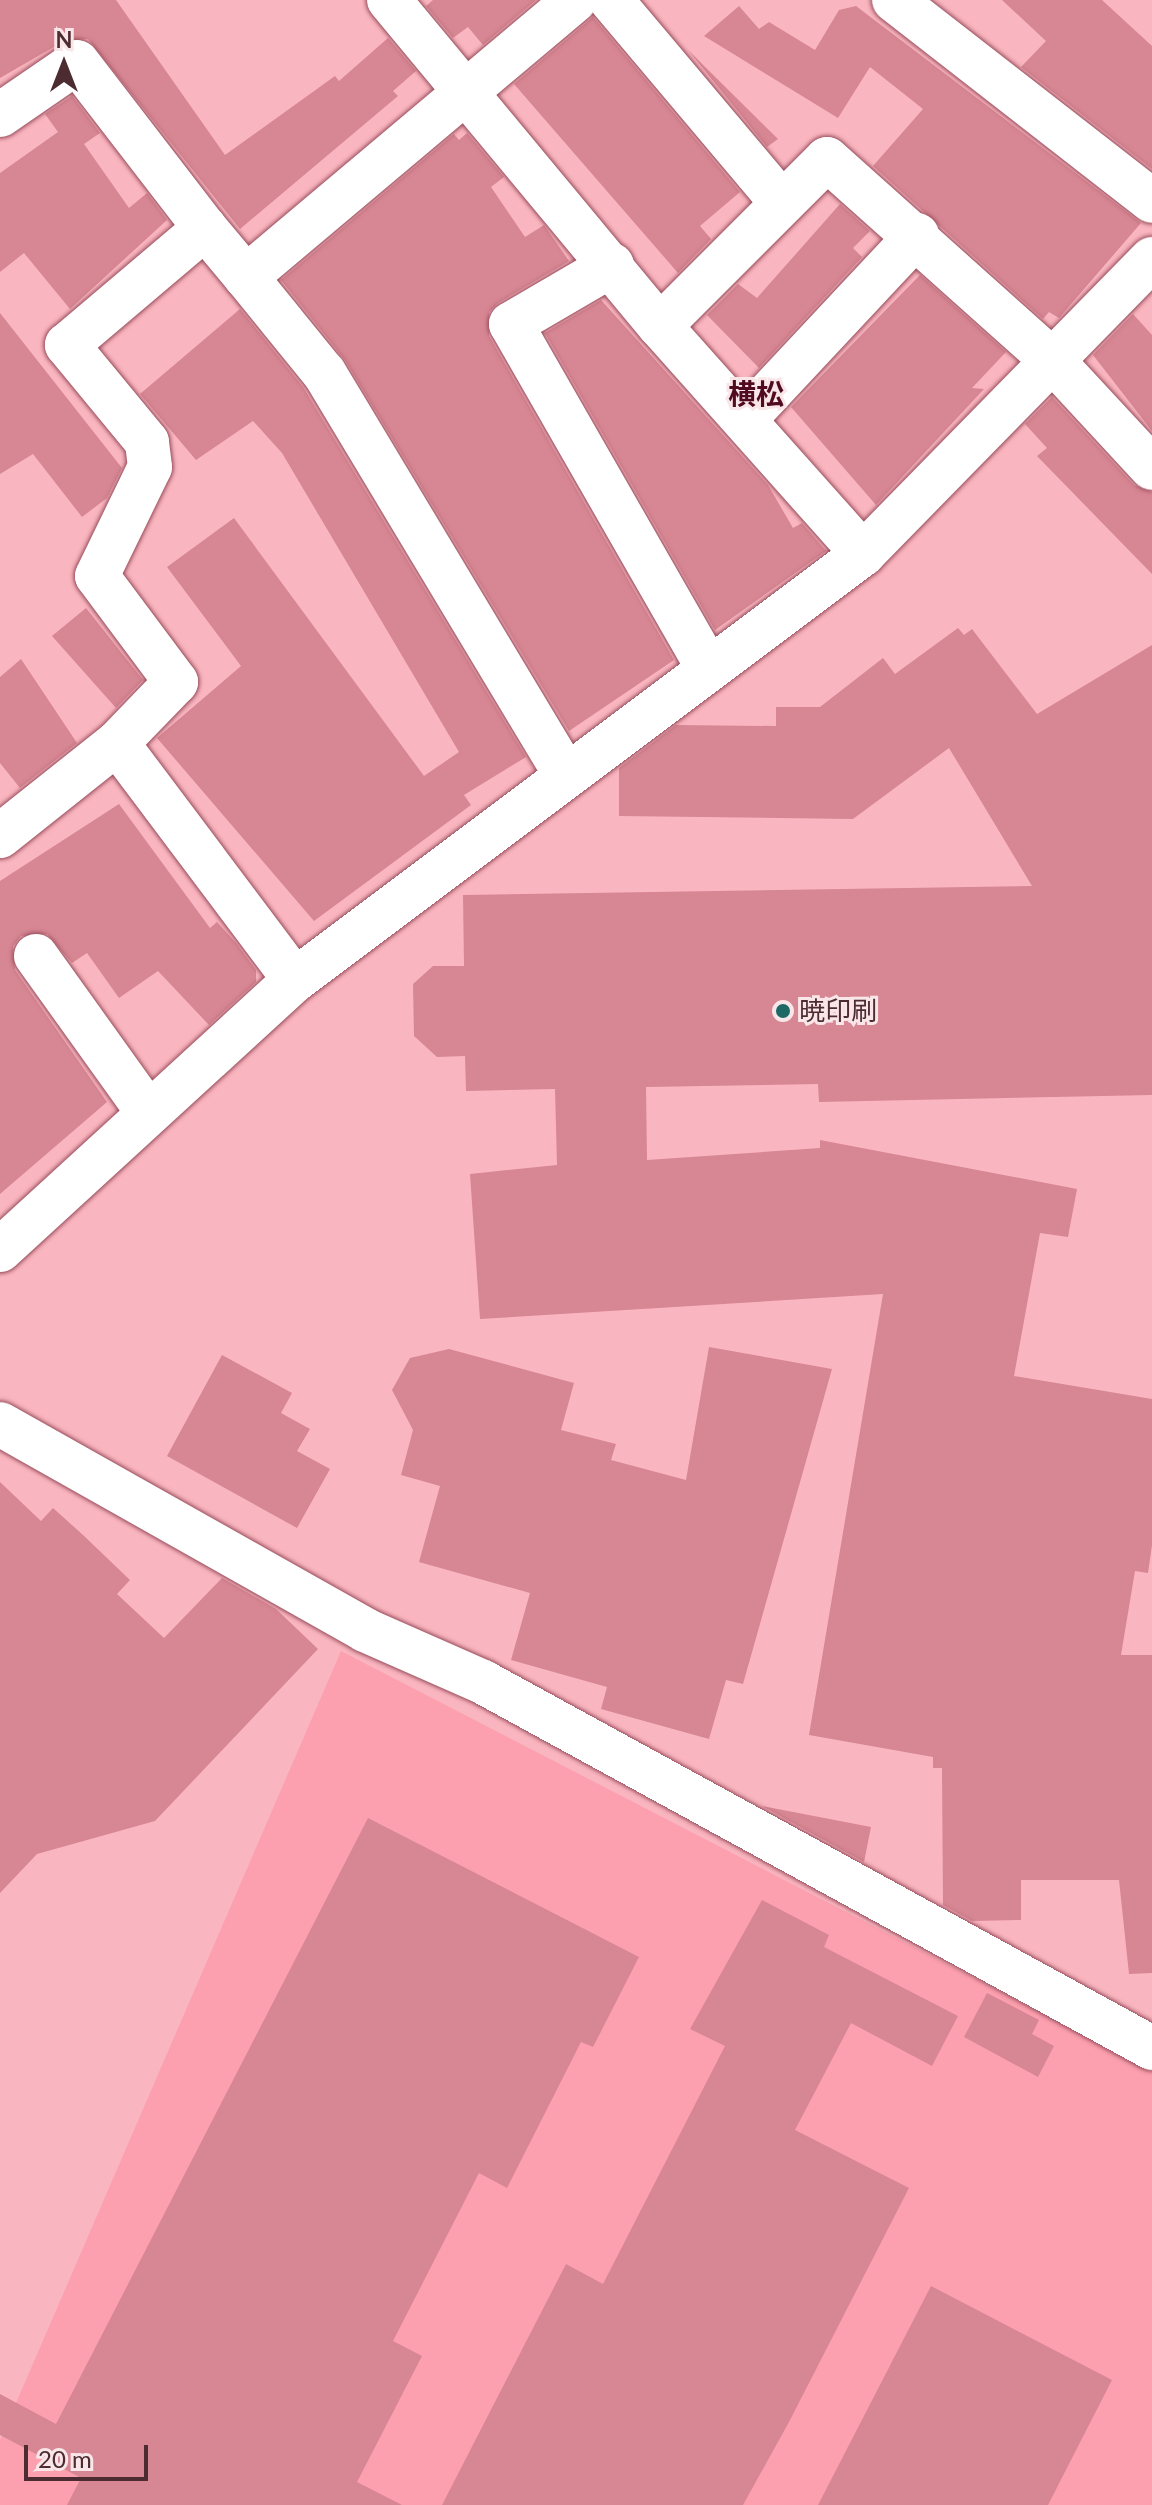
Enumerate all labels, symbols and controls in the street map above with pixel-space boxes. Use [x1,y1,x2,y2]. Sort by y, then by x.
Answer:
north arrow [24,24,104,104]
text: N [56,26,72,53]
district label: 横松 [728,376,784,410]
place label: 暁印刷 [799,995,877,1027]
marker: 暁印刷 [774,1002,792,1020]
scale bar [28,2429,152,2479]
text: 20 m [38,2444,92,2473]

